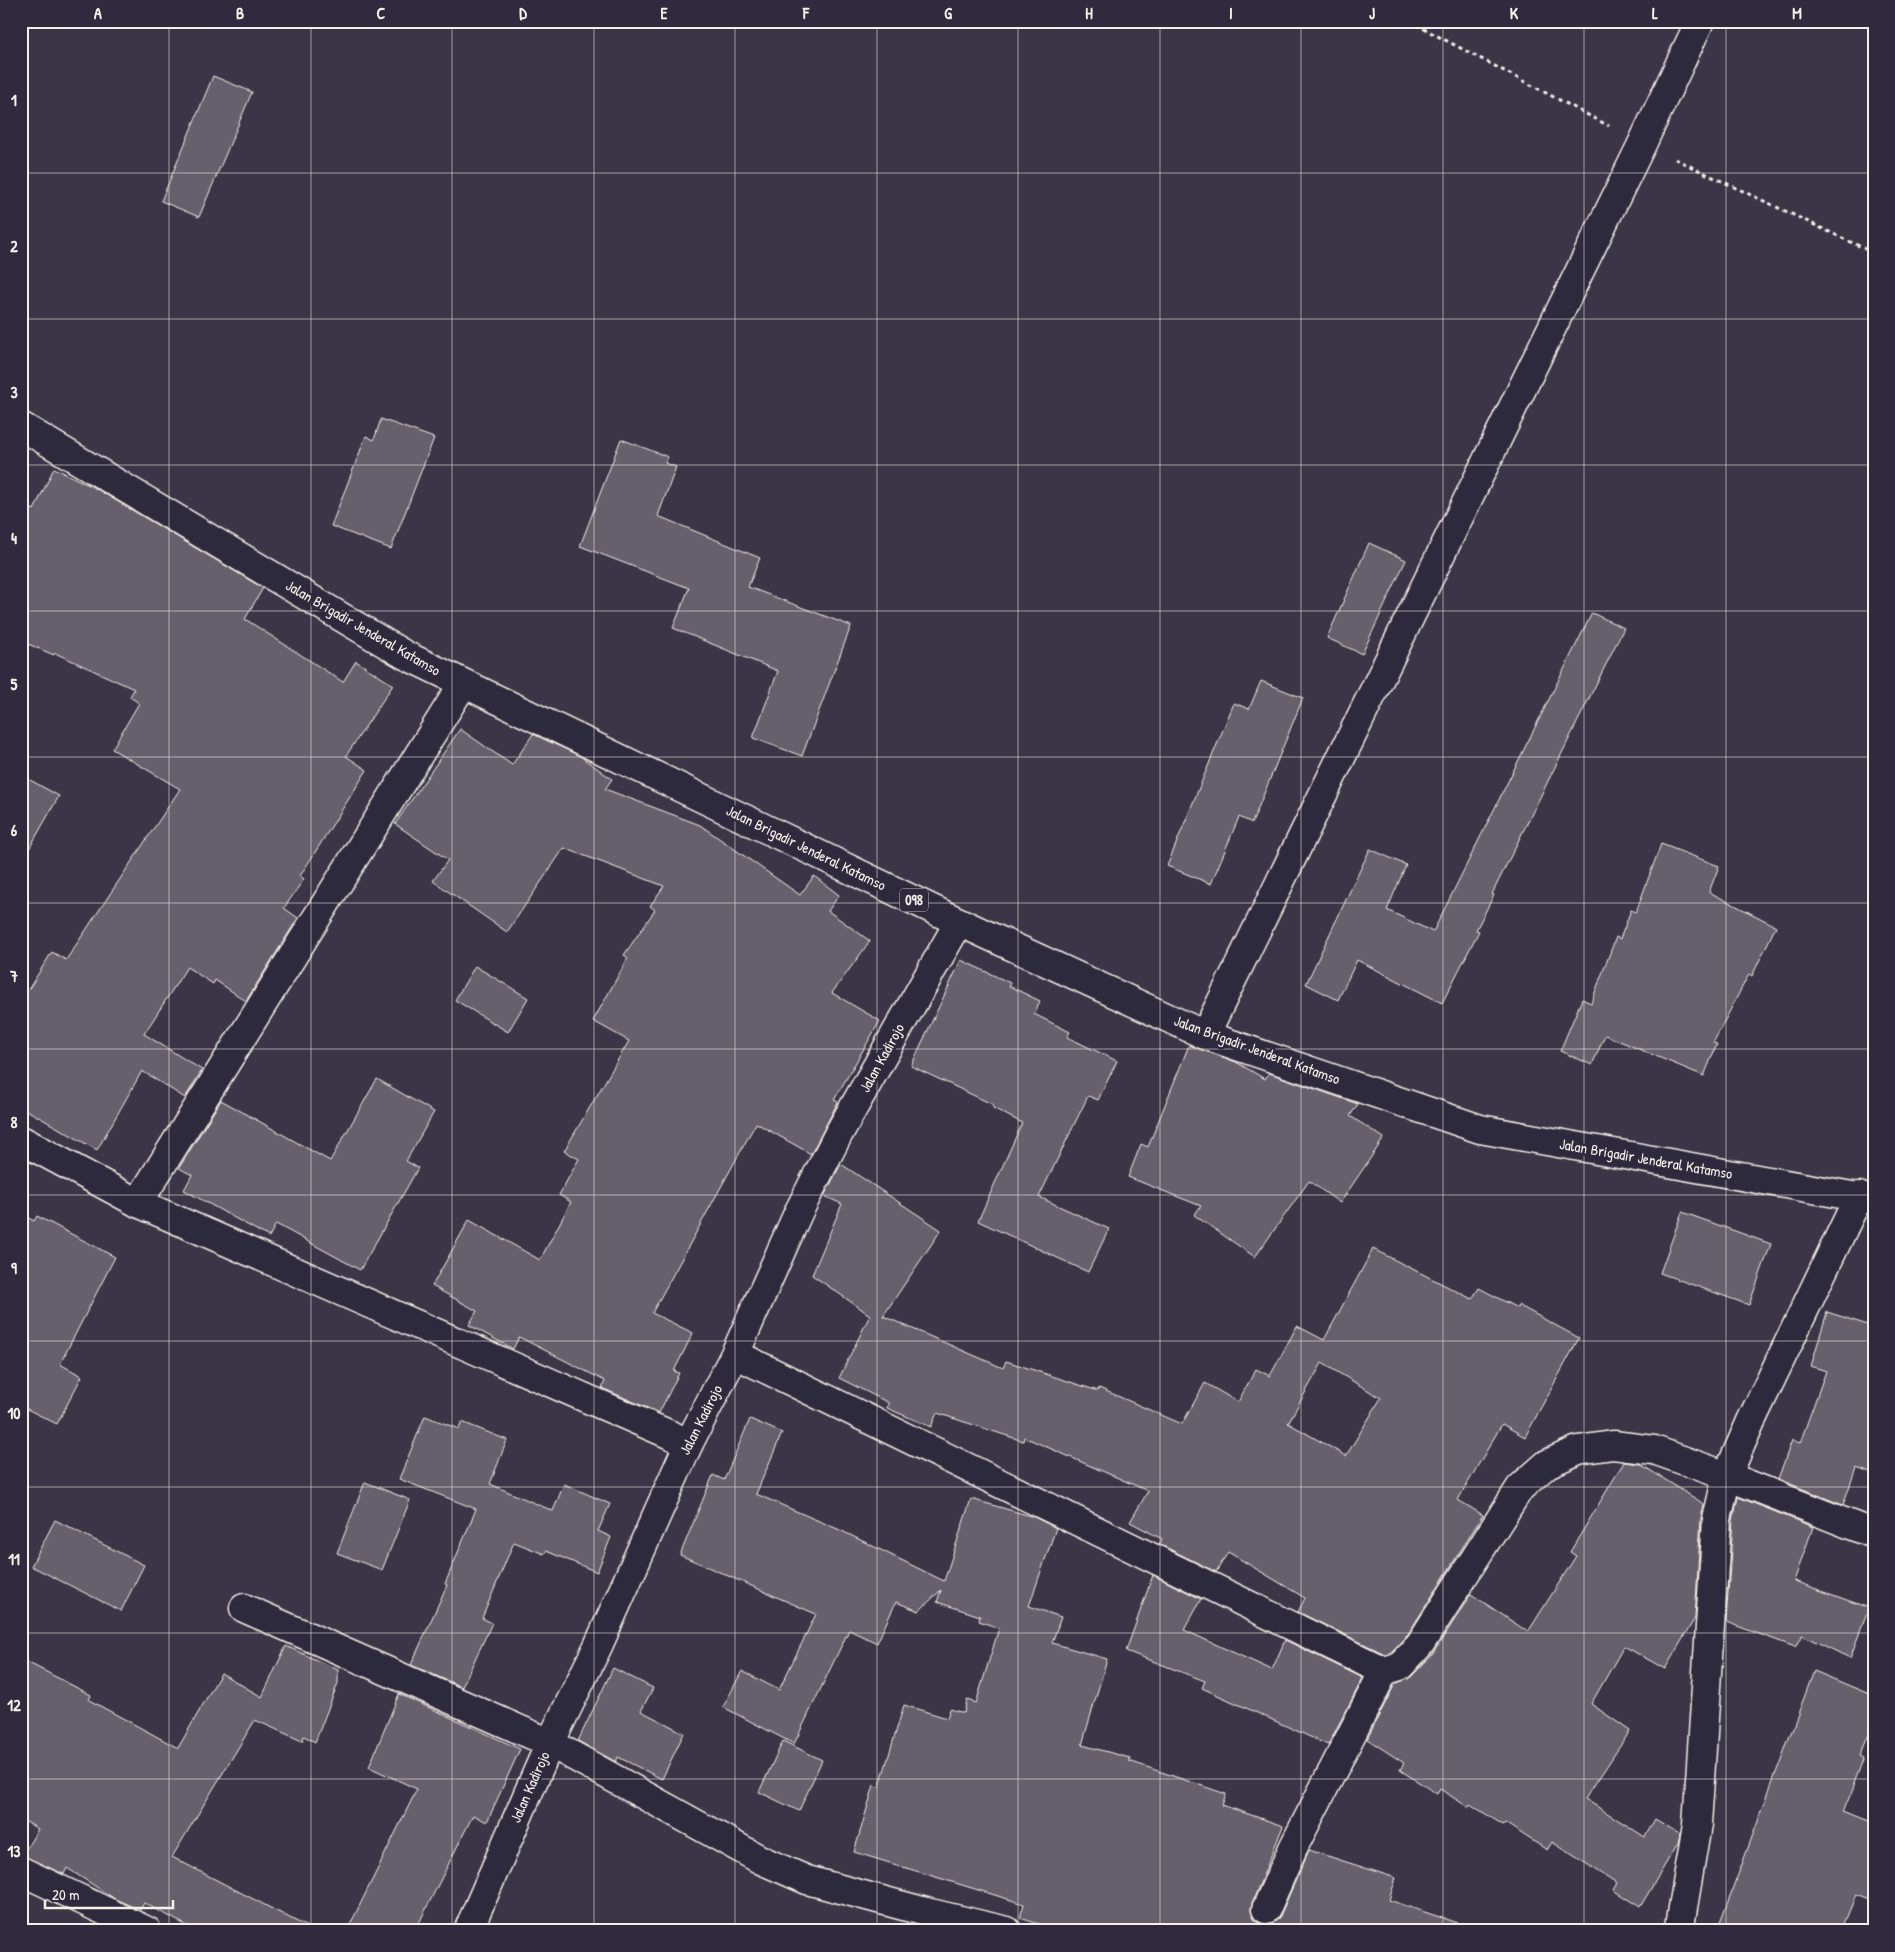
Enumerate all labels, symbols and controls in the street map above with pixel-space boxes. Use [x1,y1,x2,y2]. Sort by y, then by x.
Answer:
text: A [94,2,102,24]
text: B [236,2,244,24]
text: C [377,2,386,24]
text: D [519,2,527,24]
text: E [660,2,668,24]
text: F [802,2,810,24]
text: G [944,2,952,24]
text: H [1085,2,1093,24]
text: I [1229,2,1233,24]
text: J [1369,2,1375,24]
text: K [1510,2,1519,24]
text: L [1652,2,1658,24]
text: M [1792,2,1802,24]
text: 1 [11,89,17,111]
text: 2 [10,235,18,257]
text: 3 [10,381,18,403]
text: 4 [11,527,17,549]
street label: Jalan Brigadir Jenderal Katamso [282,575,444,680]
text: 5 [11,673,18,695]
street label: Jalan Brigadir Jenderal Katamso [723,800,890,895]
text: 6 [11,819,18,841]
road number: 098 [900,888,928,912]
text: 7 [9,965,18,987]
street label: Jalan Brigadir Jenderal Katamso [1171,1010,1343,1089]
street label: Jalan Kadirojo [854,1019,909,1096]
text: 8 [11,1111,18,1133]
street label: Jalan Brigadir Jenderal Katamso [1558,1133,1734,1184]
text: 9 [11,1257,17,1279]
street label: Jalan Kadirojo [674,1381,727,1458]
text: 10 [8,1402,20,1424]
text: 11 [8,1548,20,1570]
text: 12 [7,1694,21,1716]
street label: Jalan Kadirojo [505,1748,555,1826]
text: 13 [8,1840,20,1862]
scale bar [45,1877,172,1909]
text: 20 m [52,1884,79,1905]

